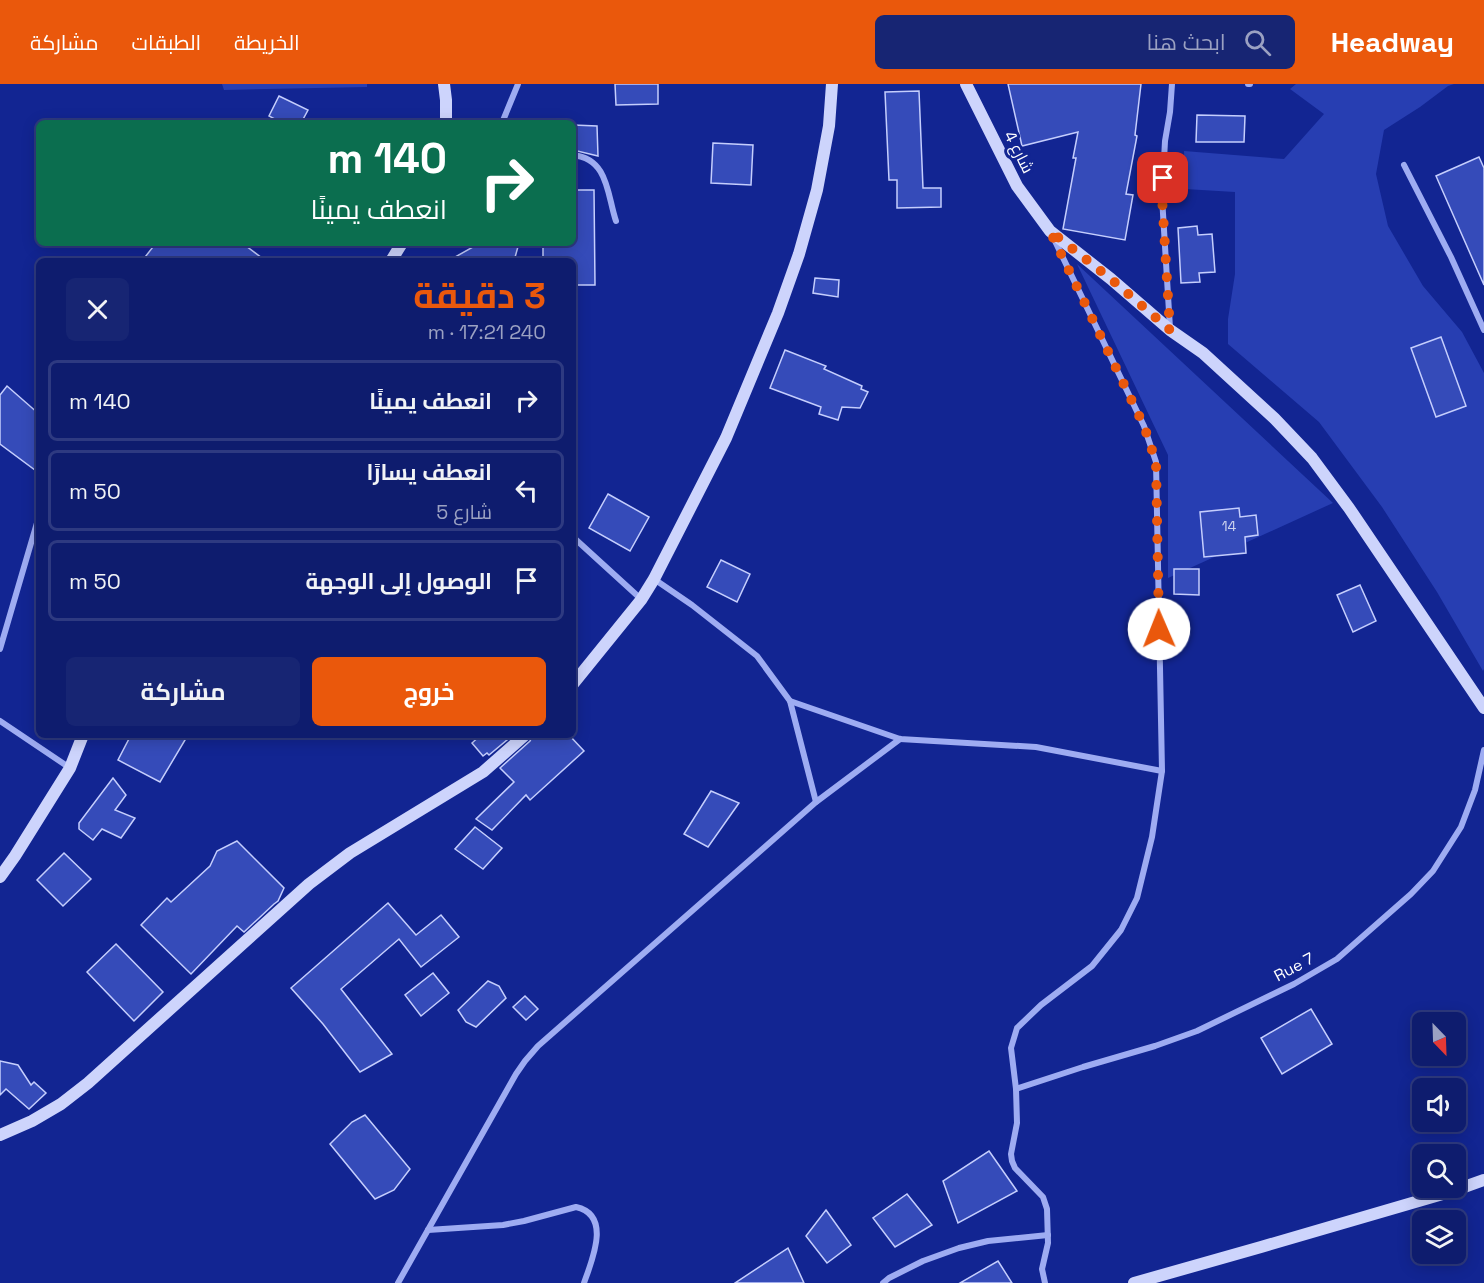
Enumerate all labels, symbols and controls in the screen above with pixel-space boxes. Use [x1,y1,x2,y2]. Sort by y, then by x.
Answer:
search box [875,15,1295,69]
text: Headway [1331,24,1454,60]
icon: search [1241,26,1274,59]
text: ابحث هنا [1147,28,1226,56]
text: مشاركة [30,29,99,56]
text: الطبقات [132,29,201,56]
text: الخريطة [234,29,300,56]
street label: شارع 4 [999,127,1039,177]
text: 140 m [328,132,447,185]
icon: right [468,144,546,222]
pin [1137,152,1188,203]
icon: arrive [1146,161,1179,194]
text: انعطف يمينًا [310,192,447,227]
text: 3 دقيقة [413,273,546,319]
button: close [66,278,129,341]
text: 240 m · 17:21 [428,319,546,345]
icon: right [510,384,543,417]
text: 140 m [69,387,131,415]
text: انعطف يمينًا [369,387,492,415]
text: انعطف يسارًا [366,458,492,486]
icon: left [510,474,543,507]
text: 50 m [69,477,121,505]
text: شارع 5 [436,499,492,525]
house number: 14 [1222,517,1237,535]
icon: arrive [510,564,543,597]
text: 50 m [69,567,121,595]
text: الوصول إلى الوجهة [306,567,492,595]
position arrow [1127,597,1191,661]
button: مشاركة [66,657,300,726]
button: خروج [312,657,546,726]
street label: Rue 7 [1270,948,1318,986]
north arrow [1412,1012,1466,1066]
map controls [1412,1012,1466,1264]
button: sound [1412,1078,1466,1132]
button: search [1412,1144,1466,1198]
button: layers [1412,1210,1466,1264]

